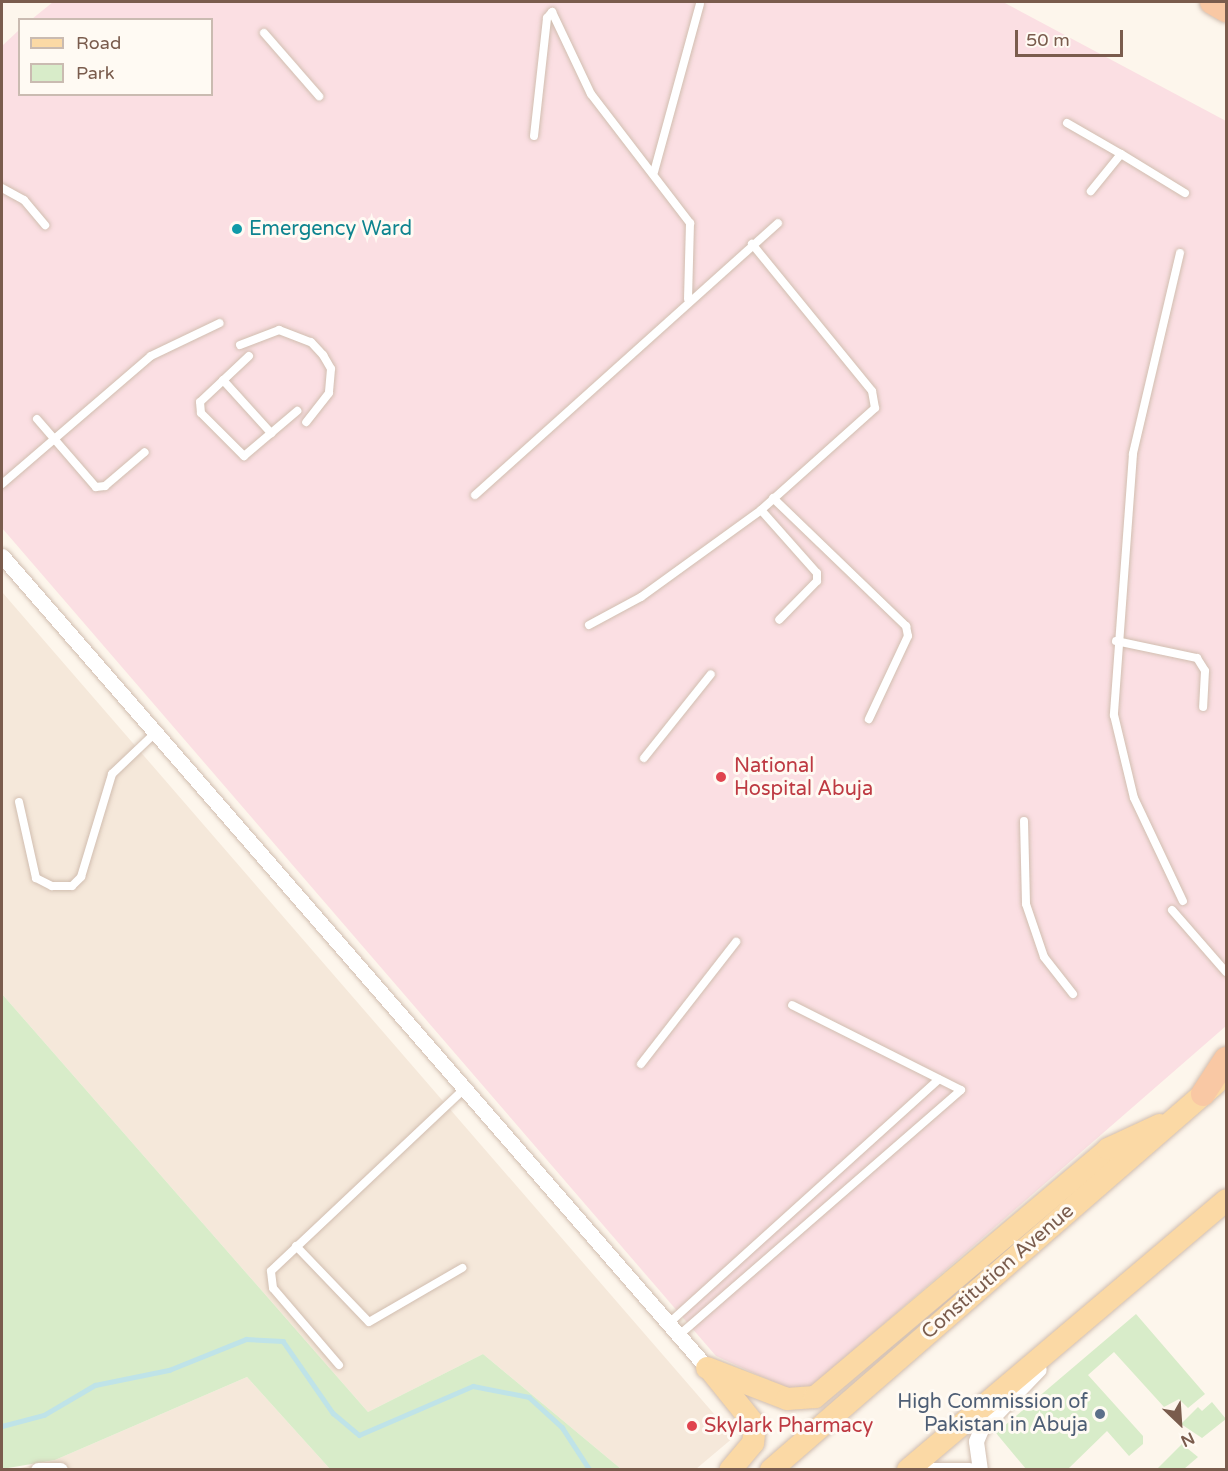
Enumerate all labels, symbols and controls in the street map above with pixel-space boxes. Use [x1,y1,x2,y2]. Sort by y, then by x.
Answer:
legend [18,18,213,96]
scale bar [1018,18,1126,56]
text: 50 m [1026,29,1070,51]
text: Road [76,32,121,54]
text: Park [76,62,114,84]
place label: Emergency Ward [249,217,412,241]
marker: Emergency Ward [230,222,244,236]
place label: National Hospital Abuja [734,754,873,801]
marker: National Hospital Abuja [712,768,730,786]
street label: Constitution Avenue [917,1199,1079,1345]
place label: High Commission of Pakistan in Abuja [897,1390,1088,1437]
north arrow [1150,1393,1210,1453]
marker: High Commission of Pakistan in Abuja [1093,1407,1107,1421]
place label: Skylark Pharmacy [704,1414,873,1438]
marker: Skylark Pharmacy [685,1419,699,1433]
text: N [1178,1428,1198,1451]

